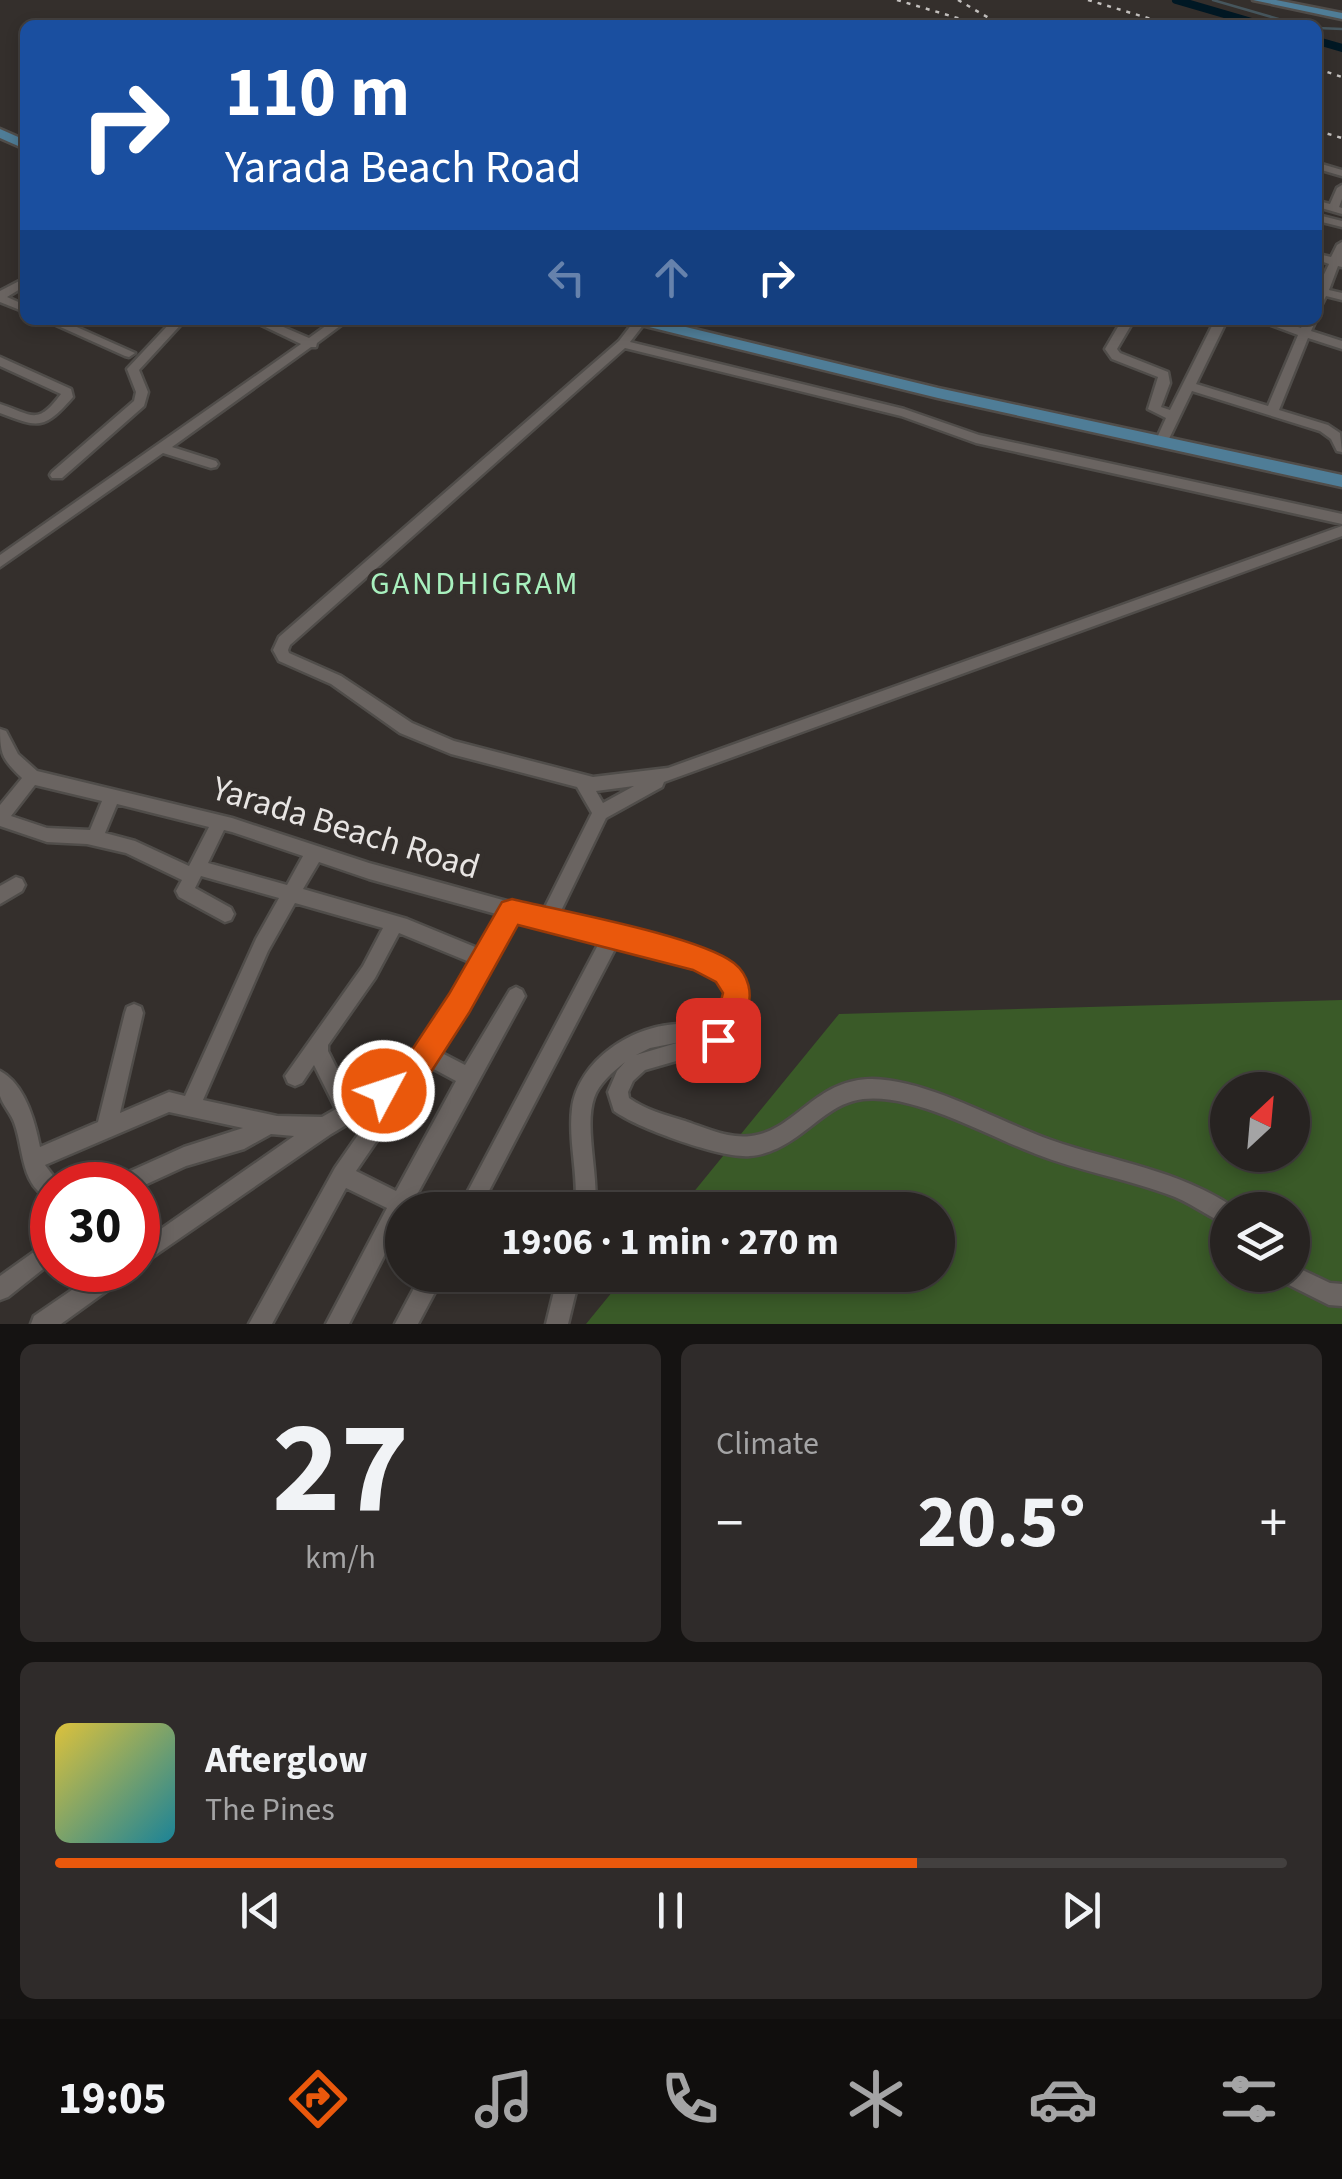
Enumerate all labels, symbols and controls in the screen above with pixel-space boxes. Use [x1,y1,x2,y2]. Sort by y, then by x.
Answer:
text: 110 m [225,43,410,143]
icon: right [60,60,190,190]
text: Yarada Beach Road [225,136,581,200]
icon: left [539,250,594,305]
icon: ahead [644,250,699,305]
icon: right [749,250,804,305]
district label: GANDHIGRAM [370,561,580,607]
street label: Yarada Beach Road [205,763,486,892]
pin [676,998,761,1083]
icon: arrive [691,1013,746,1068]
position arrow [332,1039,436,1143]
north arrow [1210,1072,1310,1172]
map controls [1210,1072,1310,1292]
speed limit sign: 30 [30,1162,160,1292]
button: layers [1210,1192,1310,1292]
text: 19:06 · 1 min · 270 m [501,1215,839,1269]
text: 27 [272,1377,409,1562]
text: Climate [716,1421,819,1467]
text: 20.5° [917,1469,1086,1576]
text: − [716,1485,743,1563]
text: + [1260,1485,1287,1563]
text: km/h [305,1535,376,1581]
text: Afterglow [205,1733,368,1787]
text: The Pines [205,1787,335,1833]
icon: previous [233,1883,288,1938]
icon: pause [643,1883,698,1938]
icon: next [1054,1883,1109,1938]
icon: directions [283,2064,353,2134]
icon: music [469,2064,539,2134]
icon: phone [655,2064,725,2134]
icon: climate [841,2064,911,2134]
icon: car [1028,2064,1098,2134]
icon: filters [1214,2064,1284,2134]
text: 19:05 [58,2067,167,2131]

